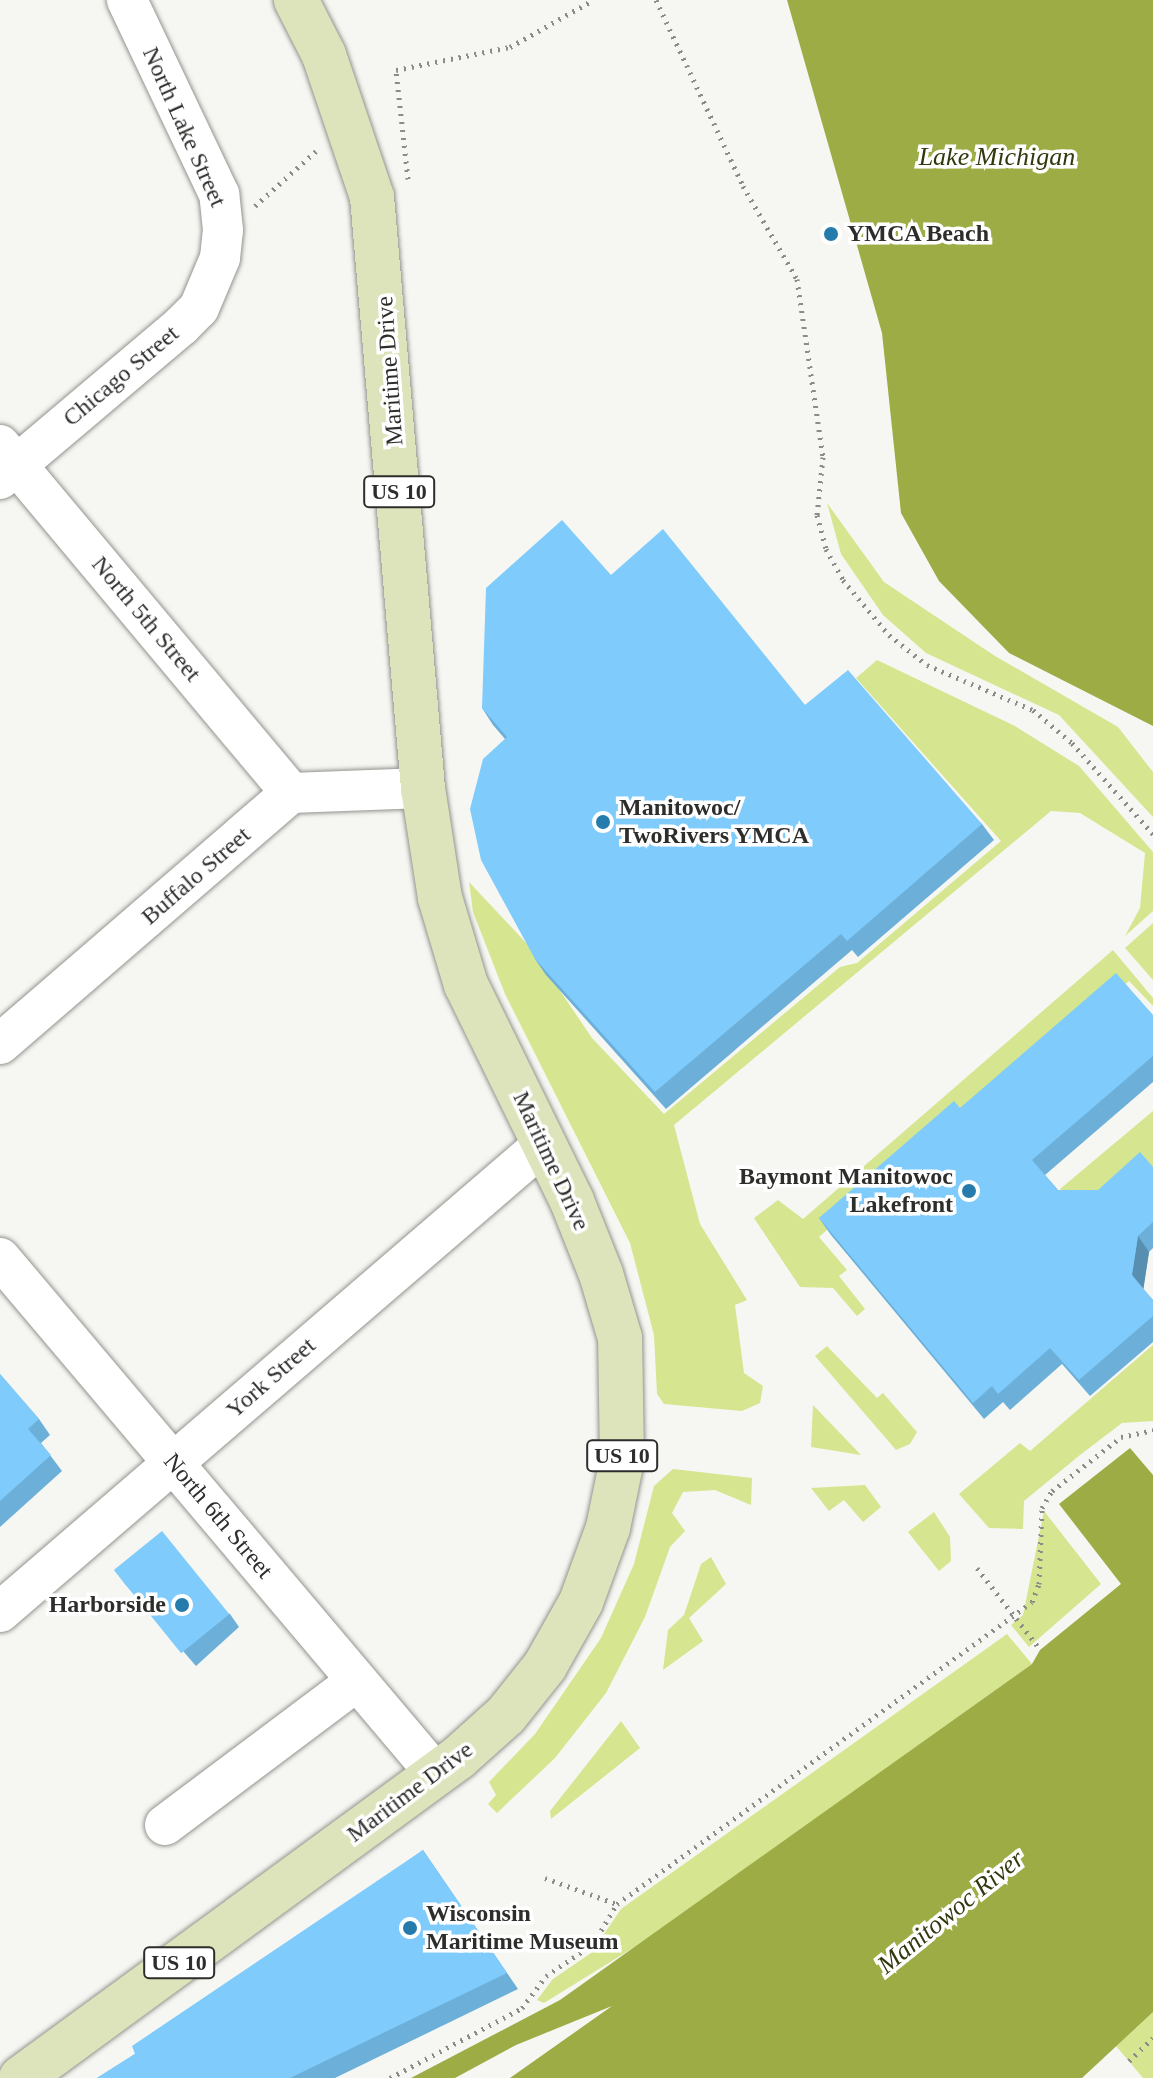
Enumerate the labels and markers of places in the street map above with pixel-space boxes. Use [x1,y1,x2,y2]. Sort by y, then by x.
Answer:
place label: YMCA Beach [847,220,990,248]
marker: YMCA Beach [822,225,840,243]
place label: Manitowoc/ TwoRivers YMCA [619,794,810,850]
marker: Manitowoc/ TwoRivers YMCA [594,813,612,831]
place label: Baymont Manitowoc Lakefront [739,1163,953,1219]
marker: Baymont Manitowoc Lakefront [960,1182,978,1200]
place label: Harborside [49,1591,166,1619]
marker: Harborside [173,1596,191,1614]
place label: Wisconsin Maritime Museum [426,1900,619,1956]
marker: Wisconsin Maritime Museum [401,1919,419,1937]

